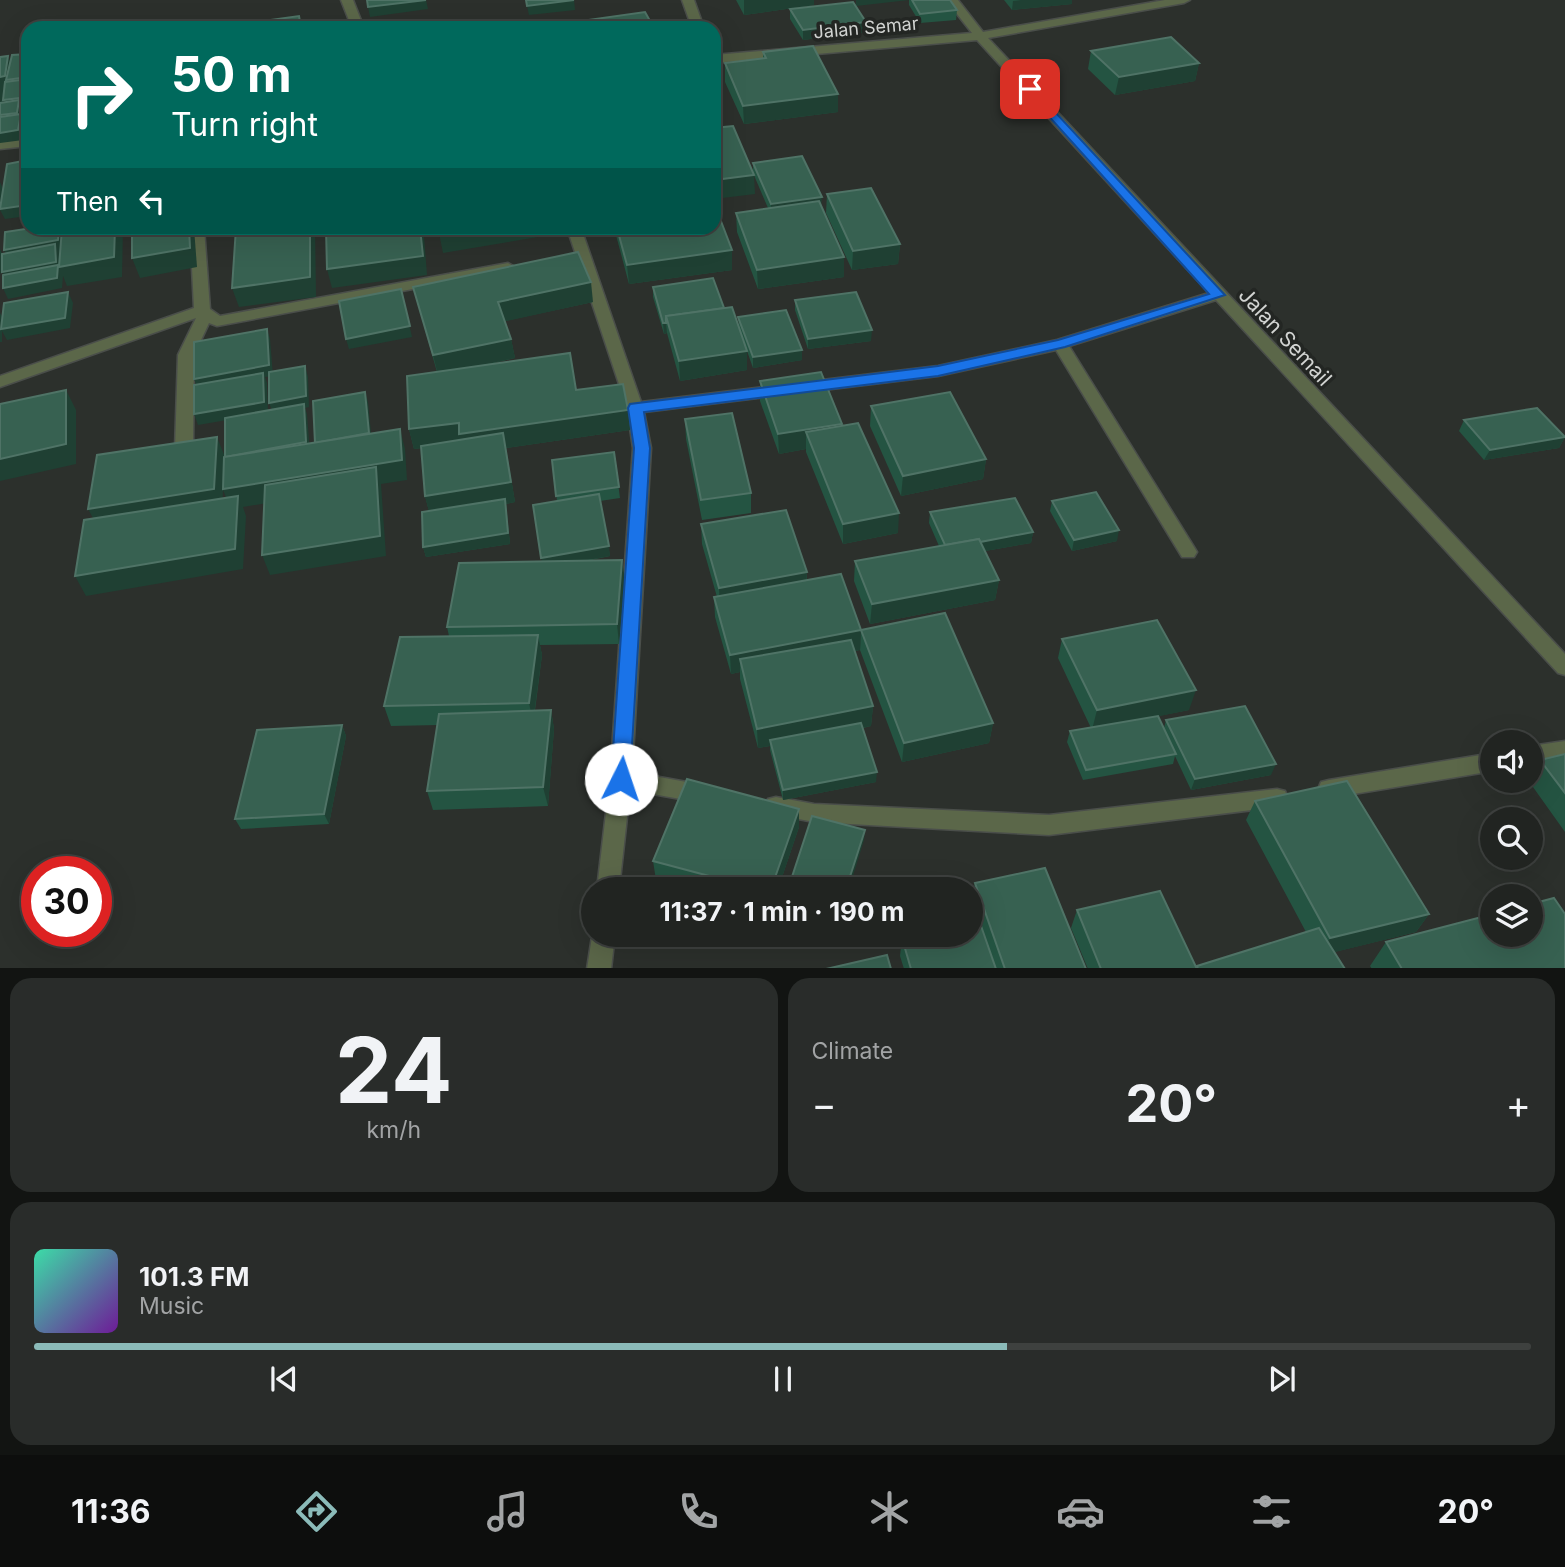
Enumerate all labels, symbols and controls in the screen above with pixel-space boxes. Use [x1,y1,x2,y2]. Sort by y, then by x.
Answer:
street label: Jalan Semar [813,12,920,43]
text: 50 m [171,45,292,104]
icon: right [56,49,147,140]
pin [1000,59,1060,119]
icon: arrive [1011,70,1049,108]
text: Turn right [171,105,318,144]
icon: left [133,182,171,220]
text: Then [56,186,119,217]
street label: Jalan Semail [1234,282,1337,391]
map controls [1480,730,1543,947]
button: sound [1480,730,1543,793]
position arrow [584,742,658,816]
button: search [1480,807,1543,870]
speed limit sign: 30 [21,856,112,947]
button: layers [1480,884,1543,947]
text: 11:37 · 1 min · 190 m [660,896,904,927]
text: 24 [335,1015,452,1125]
text: Climate [812,1037,893,1065]
text: 20° [1125,1072,1217,1135]
text: − [812,1081,837,1127]
text: + [1506,1081,1531,1127]
text: km/h [366,1116,421,1144]
text: 101.3 FM [139,1261,249,1292]
text: Music [139,1292,204,1320]
icon: previous [265,1360,303,1398]
icon: pause [764,1360,802,1398]
icon: next [1263,1360,1301,1398]
icon: directions [292,1487,341,1536]
icon: music [483,1487,532,1536]
icon: phone [674,1487,723,1536]
icon: climate [865,1487,914,1536]
icon: car [1056,1487,1105,1536]
icon: filters [1247,1487,1296,1536]
text: 11:36 [71,1492,151,1531]
text: 20° [1438,1492,1494,1531]

